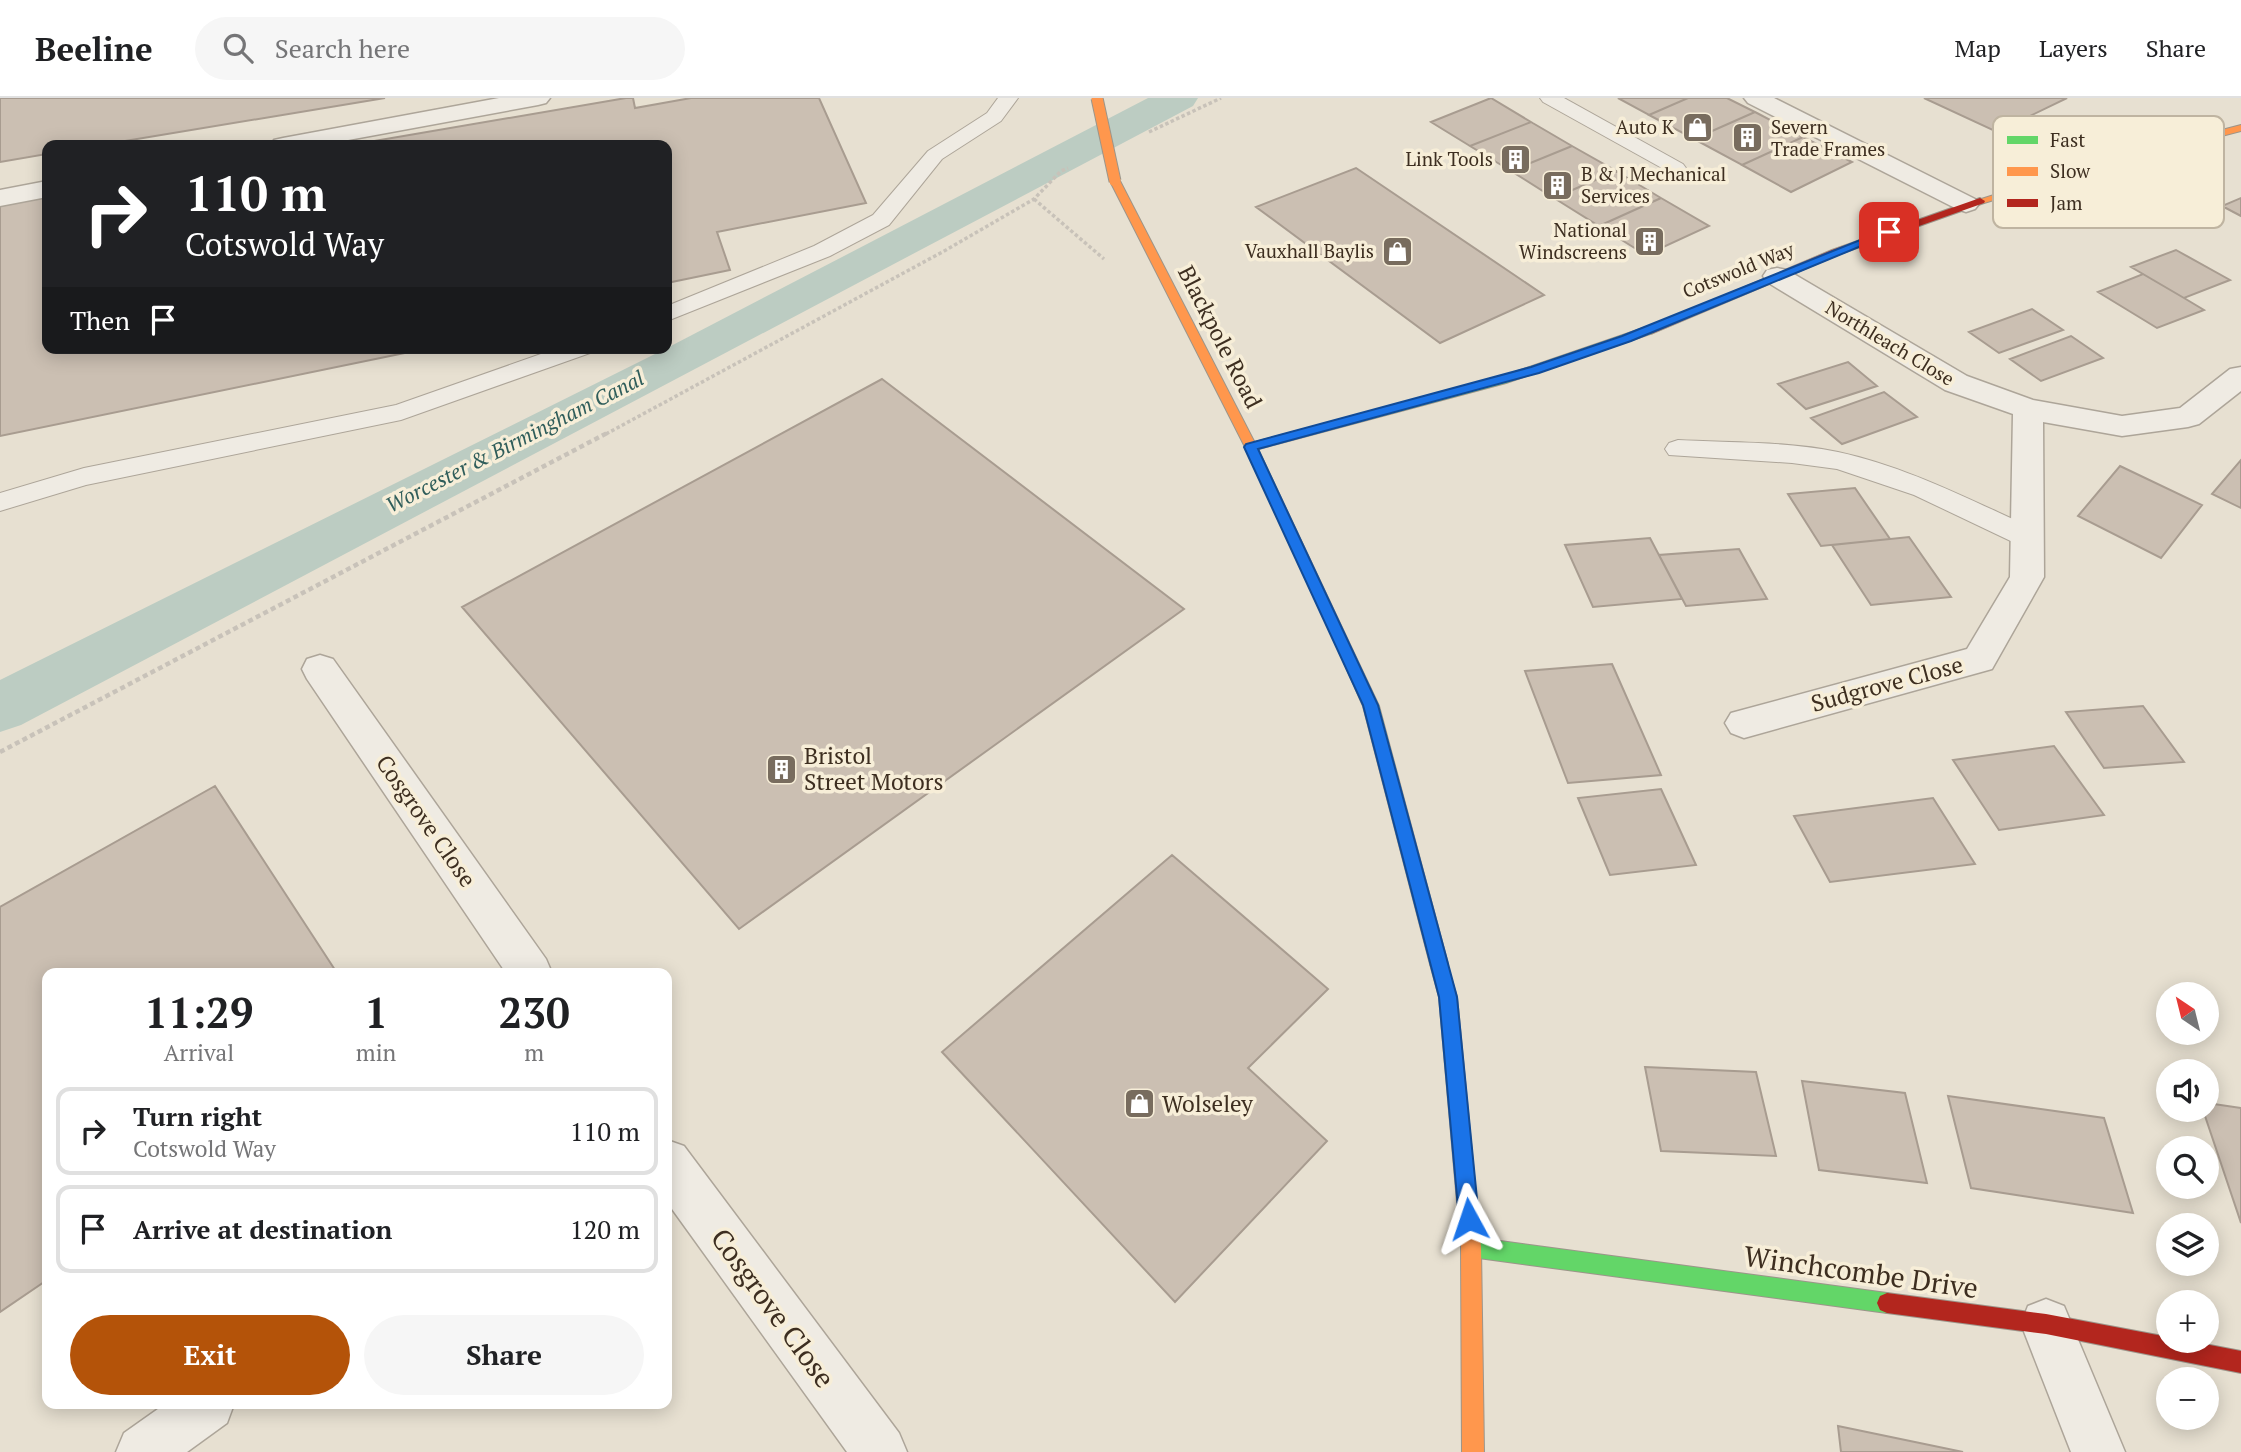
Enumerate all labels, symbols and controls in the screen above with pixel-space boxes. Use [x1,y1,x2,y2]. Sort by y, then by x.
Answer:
search box [195,17,685,80]
text: Beeline [35,27,153,70]
icon: search [219,29,257,67]
text: Search here [275,31,410,65]
text: Map [1954,32,2001,64]
text: Layers [2039,32,2108,64]
text: Share [2146,32,2206,64]
shop icon: Auto K [1680,110,1714,144]
place label: Auto K [1616,114,1675,139]
place label: Severn Trade Frames [1771,114,1885,161]
legend [1993,116,2224,228]
building icon: Severn Trade Frames [1731,121,1765,155]
text: Fast [2050,127,2085,152]
building icon: Link Tools [1499,142,1533,176]
place label: Link Tools [1406,146,1493,171]
text: Slow [2050,158,2091,183]
text: 110 m [185,160,327,225]
place label: B & J Mechanical Services [1581,161,1726,208]
icon: right [70,168,161,259]
building icon: B & J Mechanical Services [1541,168,1575,202]
text: Jam [2050,190,2083,215]
pin [1859,202,1919,262]
icon: arrive [1870,213,1908,251]
place label: National Windscreens [1519,217,1627,264]
text: Cotswold Way [185,223,384,265]
building icon: National Windscreens [1633,224,1667,258]
shop icon: Vauxhall Baylis [1380,234,1414,268]
street label: Cotswold Way [1678,236,1798,303]
place label: Vauxhall Baylis [1245,238,1374,263]
street label: Blackpole Road [1171,260,1270,414]
street label: Northleach Close [1821,294,1959,391]
icon: arrive [144,301,182,339]
text: Then [70,303,130,337]
water label: Worcester & Birmingham Canal [381,364,649,519]
street label: Sudgrove Close [1808,648,1966,719]
place label: Bristol Street Motors [804,740,943,797]
street label: Cosgrove Close [369,749,483,893]
building icon: Bristol Street Motors [764,752,798,786]
north arrow [2156,982,2219,1045]
map controls [2156,982,2219,1430]
text: 11:29 [144,984,254,1040]
text: 1 [364,984,388,1040]
text: 230 [499,984,570,1040]
text: Arrival [164,1037,234,1068]
text: min [356,1037,396,1068]
text: m [524,1037,544,1068]
button: sound [2156,1059,2219,1122]
shop icon: Wolseley [1122,1087,1156,1121]
place label: Wolseley [1162,1088,1253,1119]
text: Turn right [133,1099,262,1133]
icon: right [74,1112,112,1150]
text: 110 m [570,1114,640,1148]
text: Cotswold Way [133,1133,276,1164]
button: search [2156,1136,2219,1199]
position arrow [1432,1182,1506,1256]
icon: arrive [74,1210,112,1248]
text: Arrive at destination [133,1212,392,1246]
text: 120 m [570,1212,640,1246]
button: layers [2156,1213,2219,1276]
street label: Cosgrove Close [703,1221,844,1395]
street label: Winchcombe Drive [1742,1237,1980,1306]
button: + [2156,1290,2219,1353]
button: Exit [70,1315,350,1395]
button: Share [364,1315,644,1395]
button: − [2156,1367,2219,1430]

